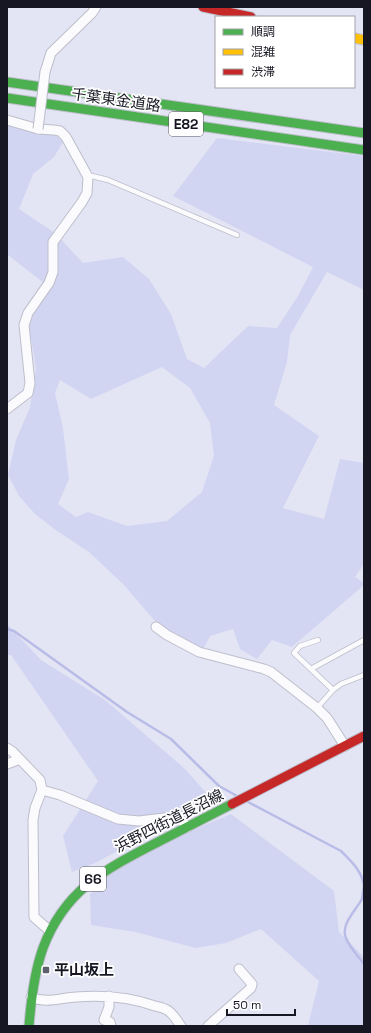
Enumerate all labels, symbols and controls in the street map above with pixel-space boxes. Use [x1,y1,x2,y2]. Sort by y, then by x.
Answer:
legend [215,16,355,88]
text: 順調 [251,24,275,40]
text: 混雑 [251,44,275,60]
text: 渋滞 [251,64,275,80]
street label: 千葉東金道路 [70,84,162,115]
road number: E82 [169,112,203,136]
street label: 浜野四街道長沼線 [111,785,227,856]
road number: 66 [80,867,106,891]
place label: 平山坂上 [54,960,114,979]
marker: 平山坂上 [41,965,51,975]
scale bar [227,991,295,1017]
text: 50 m [233,997,261,1013]

